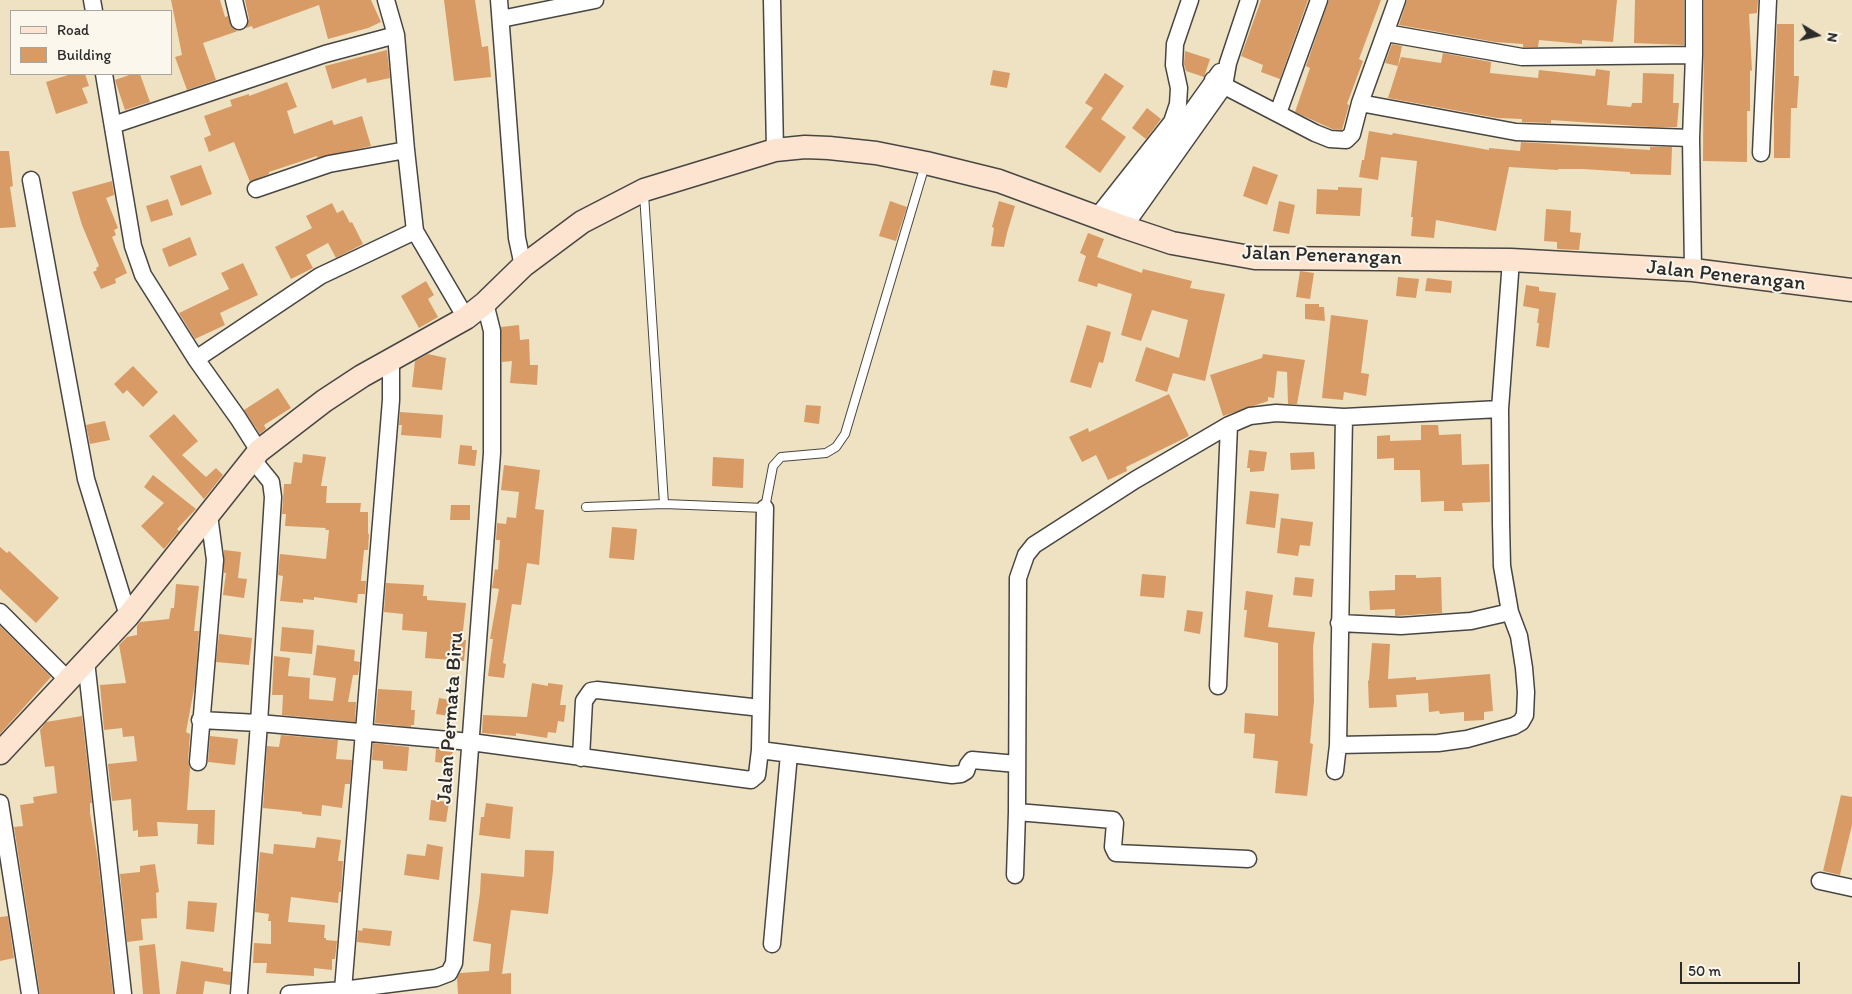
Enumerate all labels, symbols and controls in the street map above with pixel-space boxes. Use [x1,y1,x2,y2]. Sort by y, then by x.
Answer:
legend [10,10,172,75]
north arrow [1792,10,1842,60]
text: Road [57,21,89,39]
text: N [1823,31,1841,43]
text: Building [57,46,111,64]
street label: Jalan Penerangan [1242,241,1402,271]
street label: Jalan Penerangan [1645,255,1807,297]
street label: Jalan Permata Biru [432,631,470,805]
scale bar [1682,952,1802,984]
text: 50 m [1688,962,1721,980]

